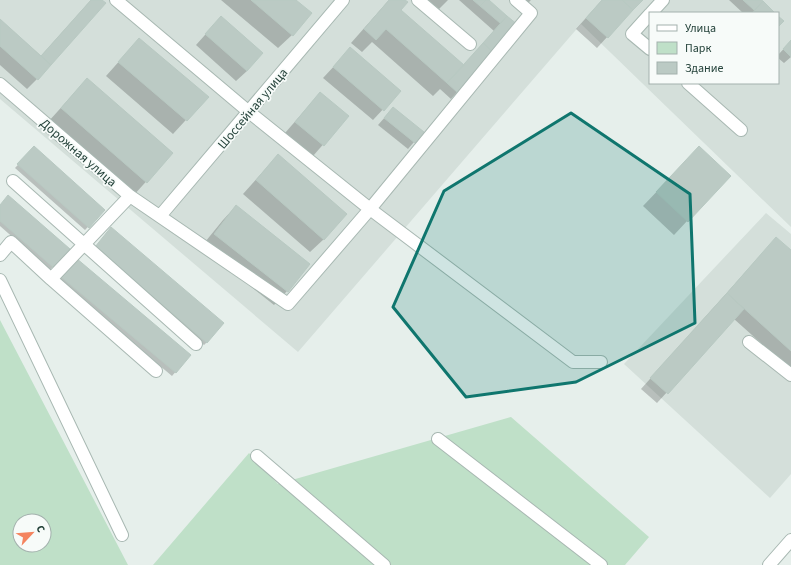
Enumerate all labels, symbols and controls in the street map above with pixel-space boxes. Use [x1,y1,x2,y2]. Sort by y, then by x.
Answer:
legend [649,12,779,84]
text: Улица [685,20,716,37]
text: Парк [685,40,711,57]
text: Здание [685,60,724,77]
street label: Шоссейная улица [213,64,292,153]
street label: Дорожная улица [36,115,120,191]
north arrow [12,513,52,553]
text: С [32,523,49,536]

